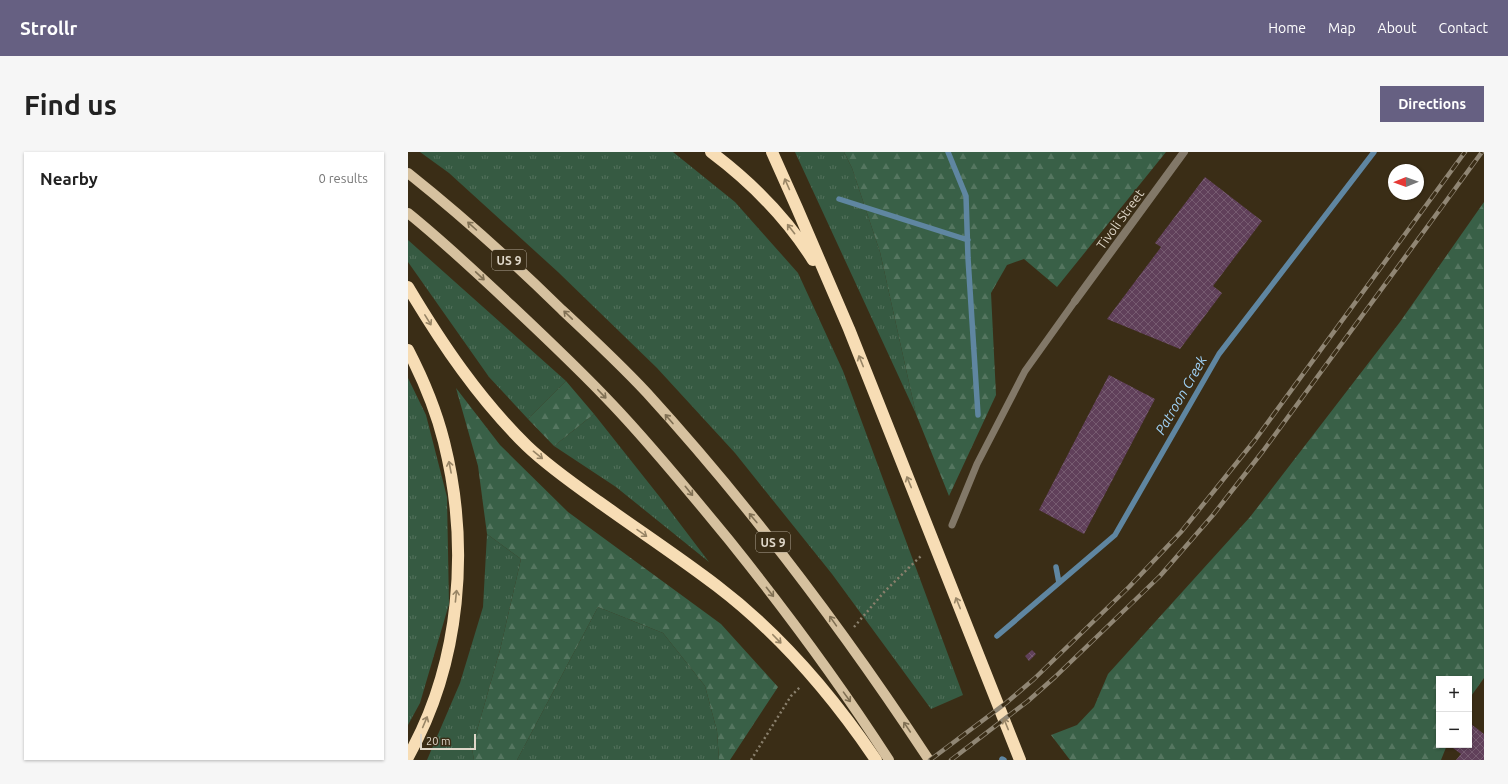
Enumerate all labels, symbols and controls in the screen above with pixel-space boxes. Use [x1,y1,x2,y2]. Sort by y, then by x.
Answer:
text: Strollr [20,17,77,39]
text: Home [1268,20,1306,36]
text: Map [1328,20,1356,36]
text: About [1378,20,1417,36]
text: Contact [1439,20,1488,36]
button: Directions [1380,86,1484,122]
text: Find us [24,89,117,120]
north arrow [1388,164,1424,200]
text: Nearby [40,169,98,188]
text: 0 results [318,171,368,185]
one-way arrow [782,178,790,190]
street label: Tivoli Street [1094,186,1146,252]
one-way arrow [467,222,477,231]
one-way arrow [787,223,795,234]
road number: US 9 [492,250,526,270]
one-way arrow [475,271,485,281]
one-way arrow [562,310,573,319]
one-way arrow [424,314,432,325]
water label: Patroon Creek [1152,352,1210,437]
one-way arrow [857,356,865,368]
one-way arrow [597,389,607,399]
one-way arrow [665,414,674,424]
one-way arrow [533,450,544,459]
one-way arrow [445,461,453,474]
one-way arrow [905,477,913,489]
one-way arrow [684,486,693,496]
one-way arrow [749,513,758,523]
one-way arrow [636,529,647,537]
road number: US 9 [756,532,790,552]
one-way arrow [766,587,774,598]
one-way arrow [452,590,460,603]
one-way arrow [953,597,961,609]
one-way arrow [829,615,837,626]
one-way arrow [772,634,782,644]
map controls [1436,676,1472,748]
button: + [1436,676,1472,712]
one-way arrow [843,692,851,703]
button: − [1436,712,1472,748]
one-way arrow [422,716,429,728]
one-way arrow [1001,718,1009,730]
one-way arrow [903,722,911,733]
scale bar [420,732,476,751]
text: 20 m [426,735,450,747]

